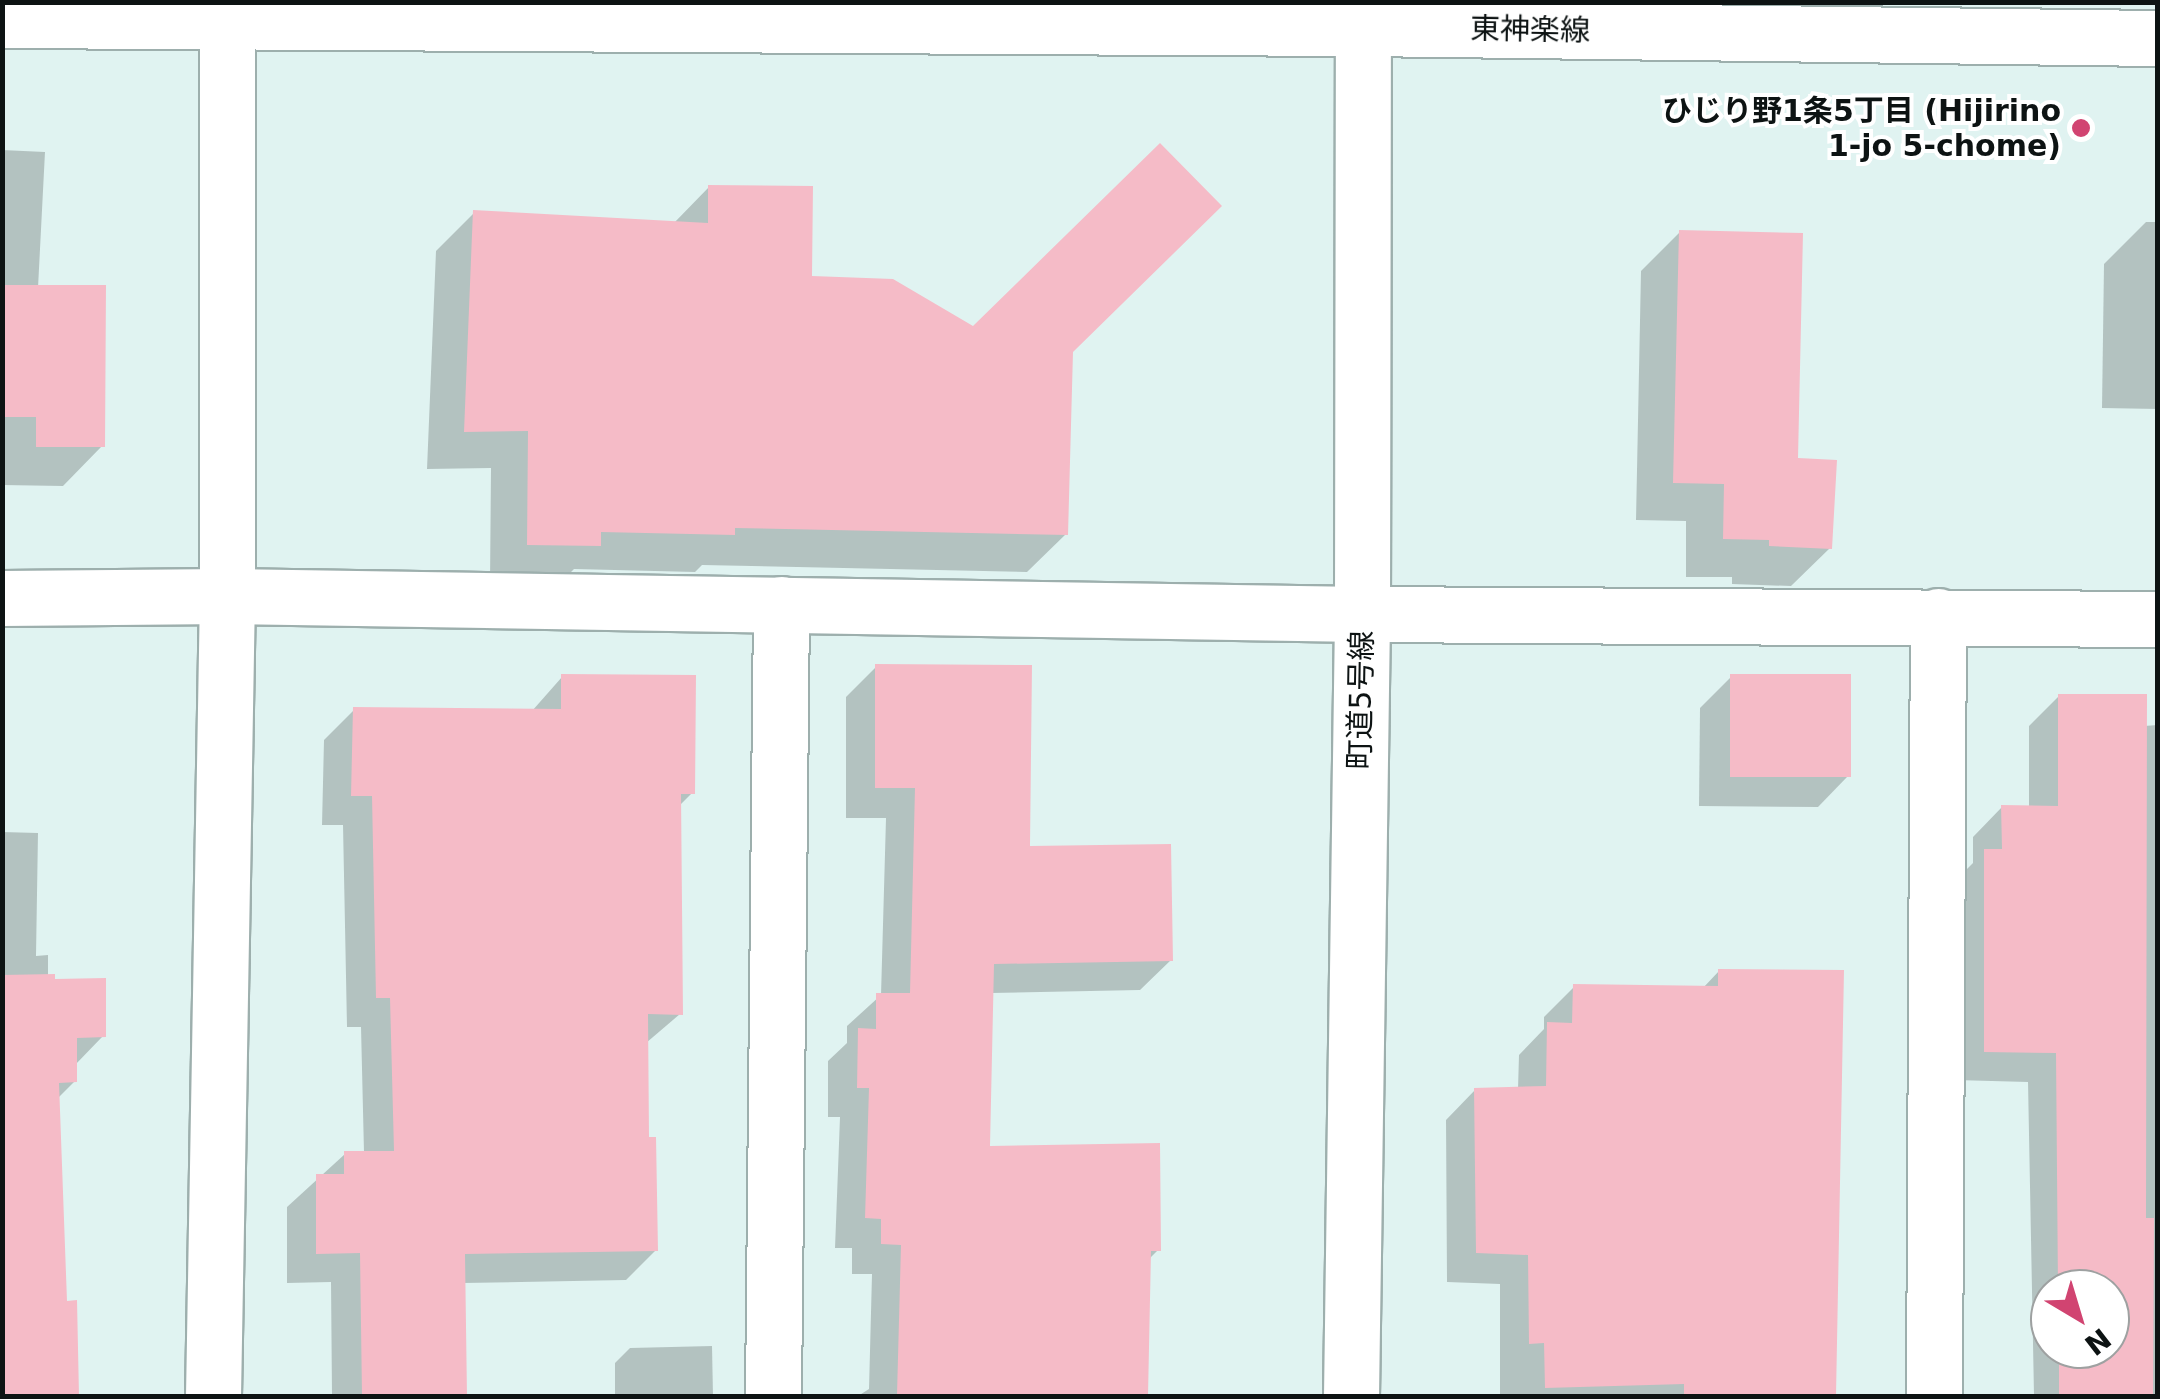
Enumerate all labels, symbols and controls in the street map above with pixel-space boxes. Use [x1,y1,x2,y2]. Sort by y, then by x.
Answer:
street label: 東神楽線 [1470,11,1590,49]
place label: ひじり野1条5丁目 (Hijirino 1-jo 5-chome) [1662,93,2061,164]
marker: ひじり野1条5丁目 (Hijirino 1-jo 5-chome) [2070,117,2092,139]
street label: 町道5号線 [1342,630,1380,770]
north arrow [2030,1269,2130,1369]
text: N [2078,1321,2117,1362]

